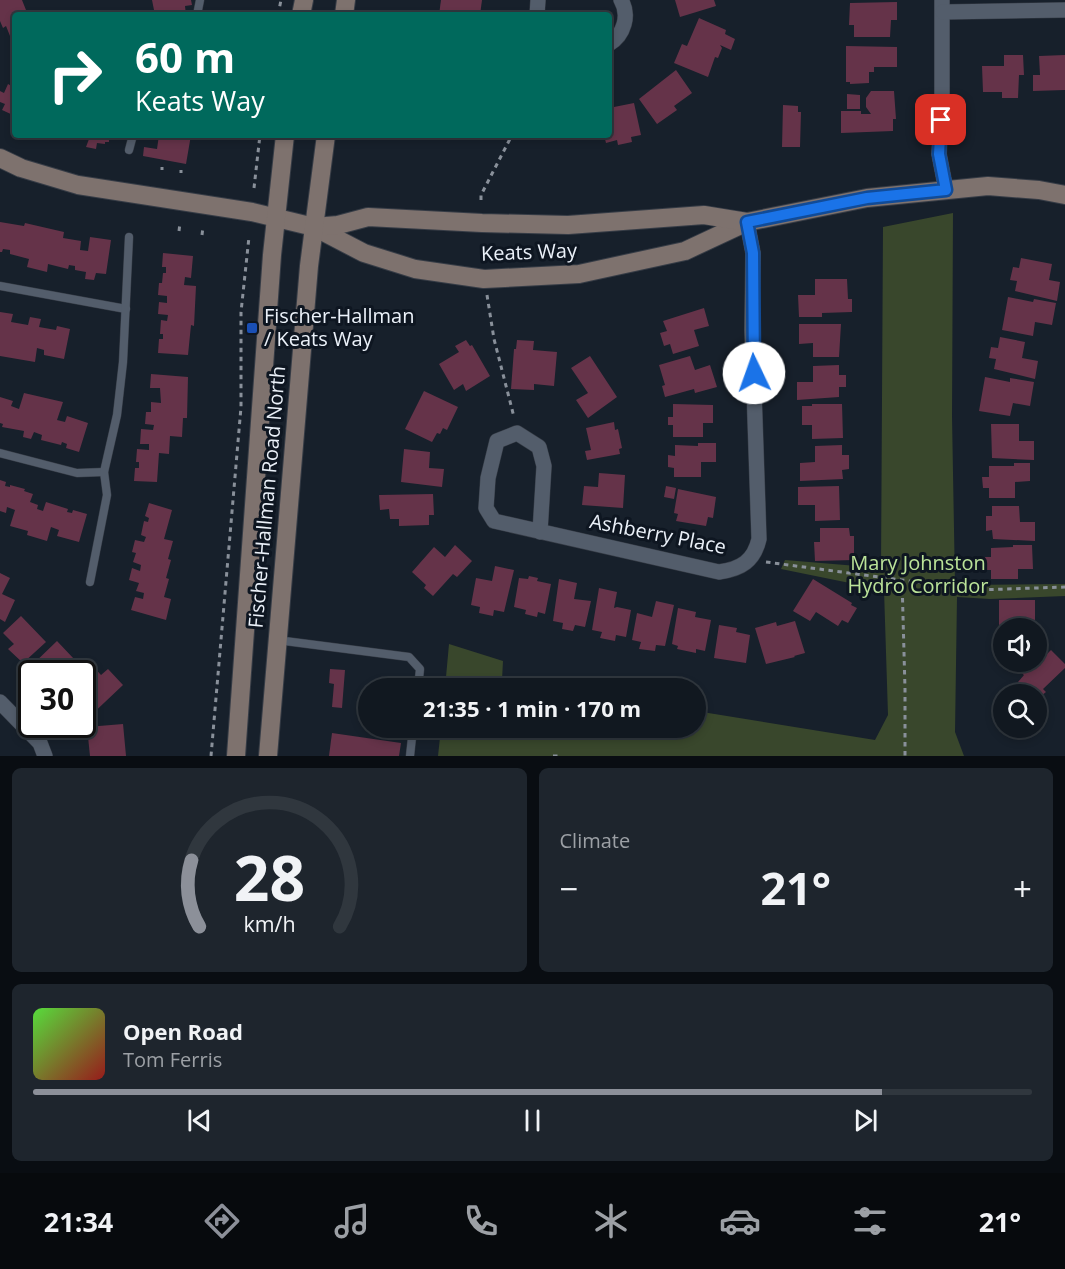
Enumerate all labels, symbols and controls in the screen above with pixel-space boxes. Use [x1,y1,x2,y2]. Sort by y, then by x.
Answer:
text: 60 m [135,28,235,85]
icon: right [36,36,114,114]
text: Keats Way [135,82,265,119]
pin [915,94,966,145]
icon: arrive [924,103,957,136]
street label: Keats Way [481,236,578,267]
place label: Fischer-Hallman / Keats Way [264,302,414,352]
marker: Fischer-Hallman / Keats Way [245,321,259,335]
position arrow [722,341,786,405]
street label: Fischer-Hallman Road North [242,365,291,629]
street label: Ashberry Place [588,507,729,560]
park label: Mary Johnston Hydro Corridor [848,549,988,599]
map controls [993,618,1047,738]
button: sound [993,618,1047,672]
speed limit sign: 30 [18,660,96,738]
button: search [993,684,1047,738]
text: 21:35 · 1 min · 170 m [423,693,641,723]
text: Climate [560,827,630,854]
text: 28 [234,834,305,919]
text: 21° [760,857,831,918]
text: − [560,866,578,911]
text: + [1013,866,1032,911]
text: km/h [243,909,295,938]
text: Open Road [123,1016,243,1046]
text: Tom Ferris [123,1046,222,1073]
icon: previous [183,1104,216,1137]
icon: pause [516,1104,549,1137]
icon: next [849,1104,882,1137]
icon: directions [201,1200,243,1242]
icon: music [331,1200,373,1242]
icon: phone [460,1200,502,1242]
icon: climate [590,1200,632,1242]
icon: car [719,1200,761,1242]
icon: filters [849,1200,891,1242]
text: 21:34 [44,1203,113,1240]
text: 21° [979,1203,1021,1240]

